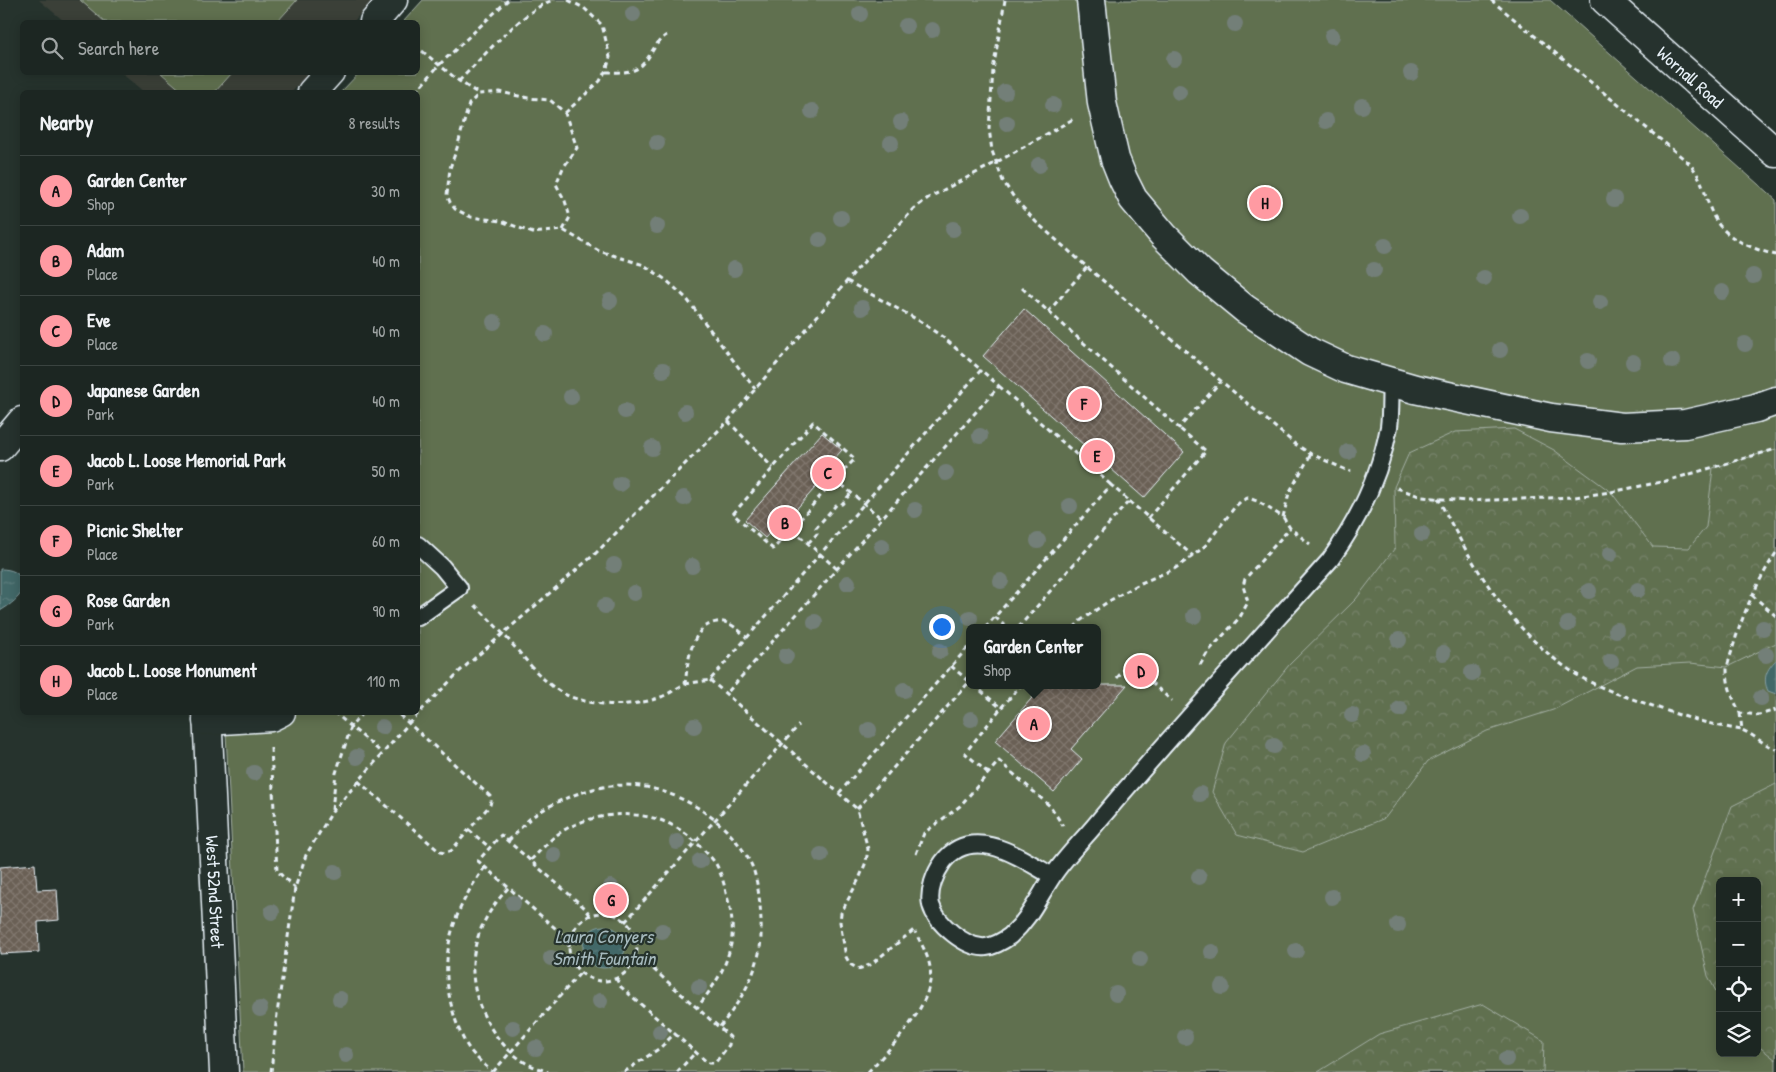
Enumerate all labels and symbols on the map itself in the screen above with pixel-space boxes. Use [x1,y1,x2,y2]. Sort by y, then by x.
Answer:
street label: Wornall Road [1652,40,1730,113]
pin: H [1249,184,1281,222]
pin: F [1068,385,1100,423]
pin: E [1081,437,1113,475]
pin: C [812,454,844,492]
pin: B [769,504,801,542]
your location [929,614,955,640]
pin: D [1125,652,1157,690]
pin: A [1018,705,1050,743]
street label: West 52nd Street [200,835,231,950]
pin: G [595,881,627,919]
water label: Laura Conyers Smith Fountain [553,923,657,971]

